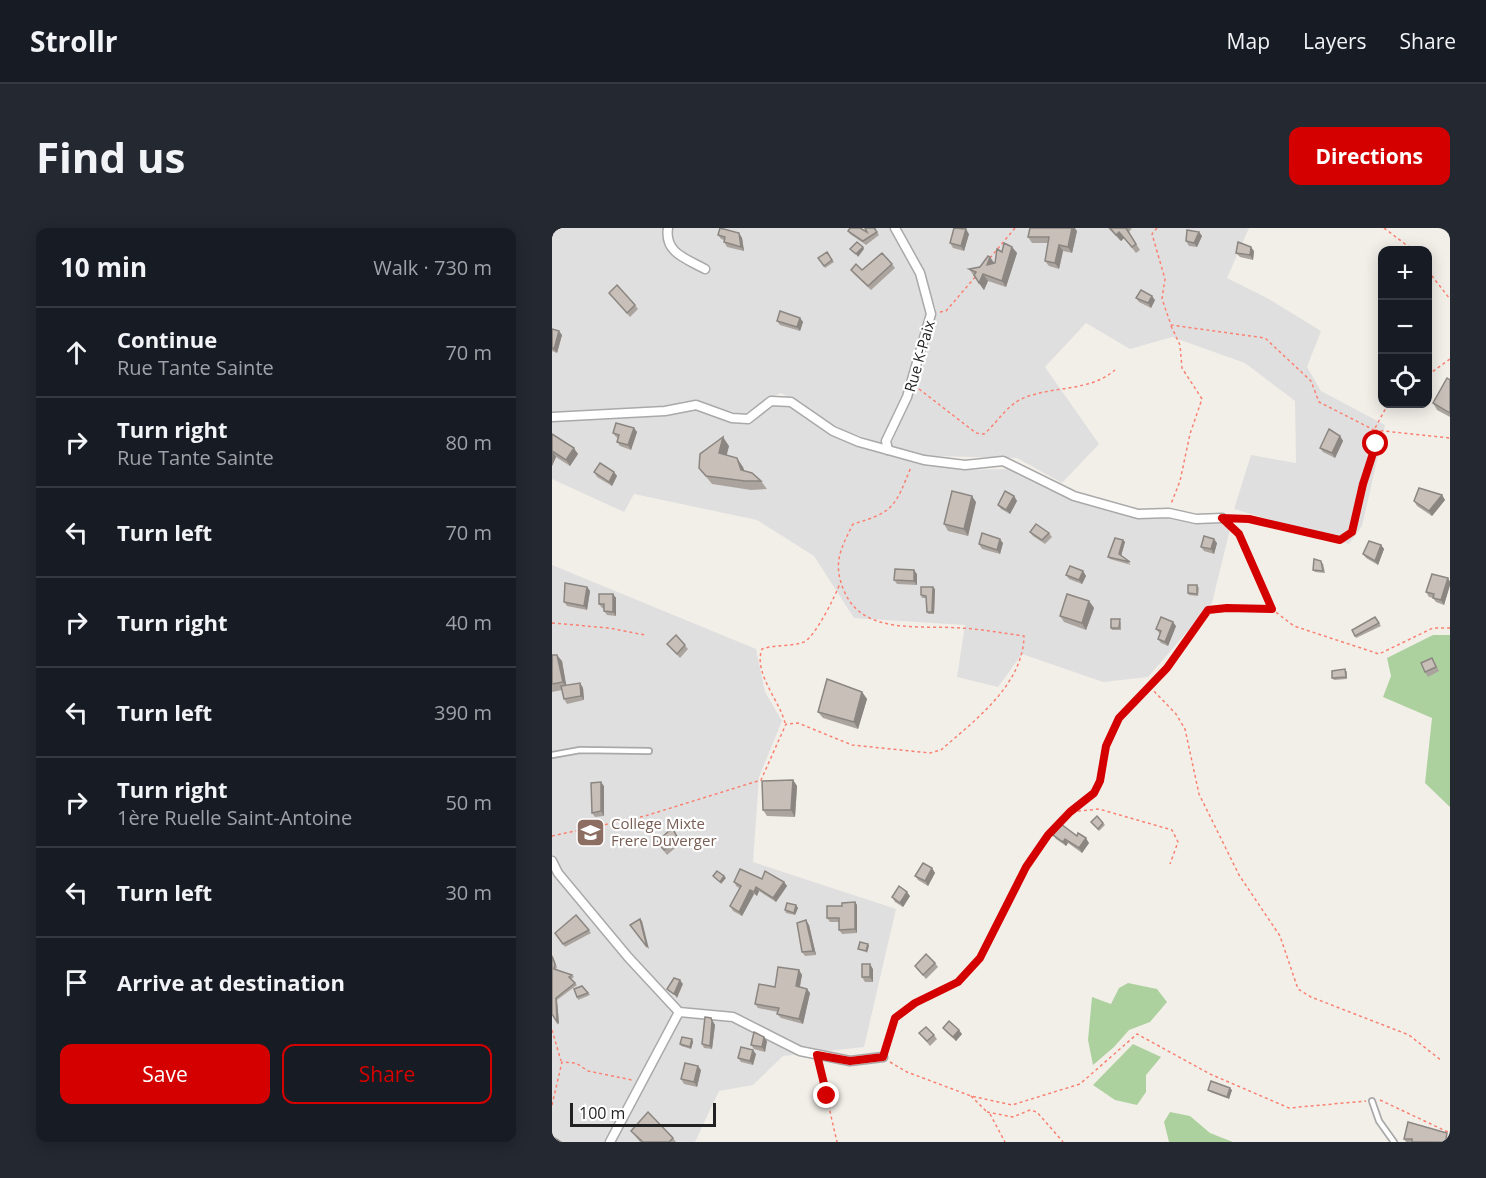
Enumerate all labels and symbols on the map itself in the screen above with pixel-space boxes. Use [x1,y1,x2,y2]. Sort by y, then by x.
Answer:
street label: Rue K-Paix [899,318,939,394]
route start [1362,430,1388,456]
place label: College Mixte Frere Duverger [611,813,717,850]
school or university icon: College Mixte Frere Duverger [574,816,606,848]
route end [813,1082,839,1108]
scale bar [570,1100,716,1128]

